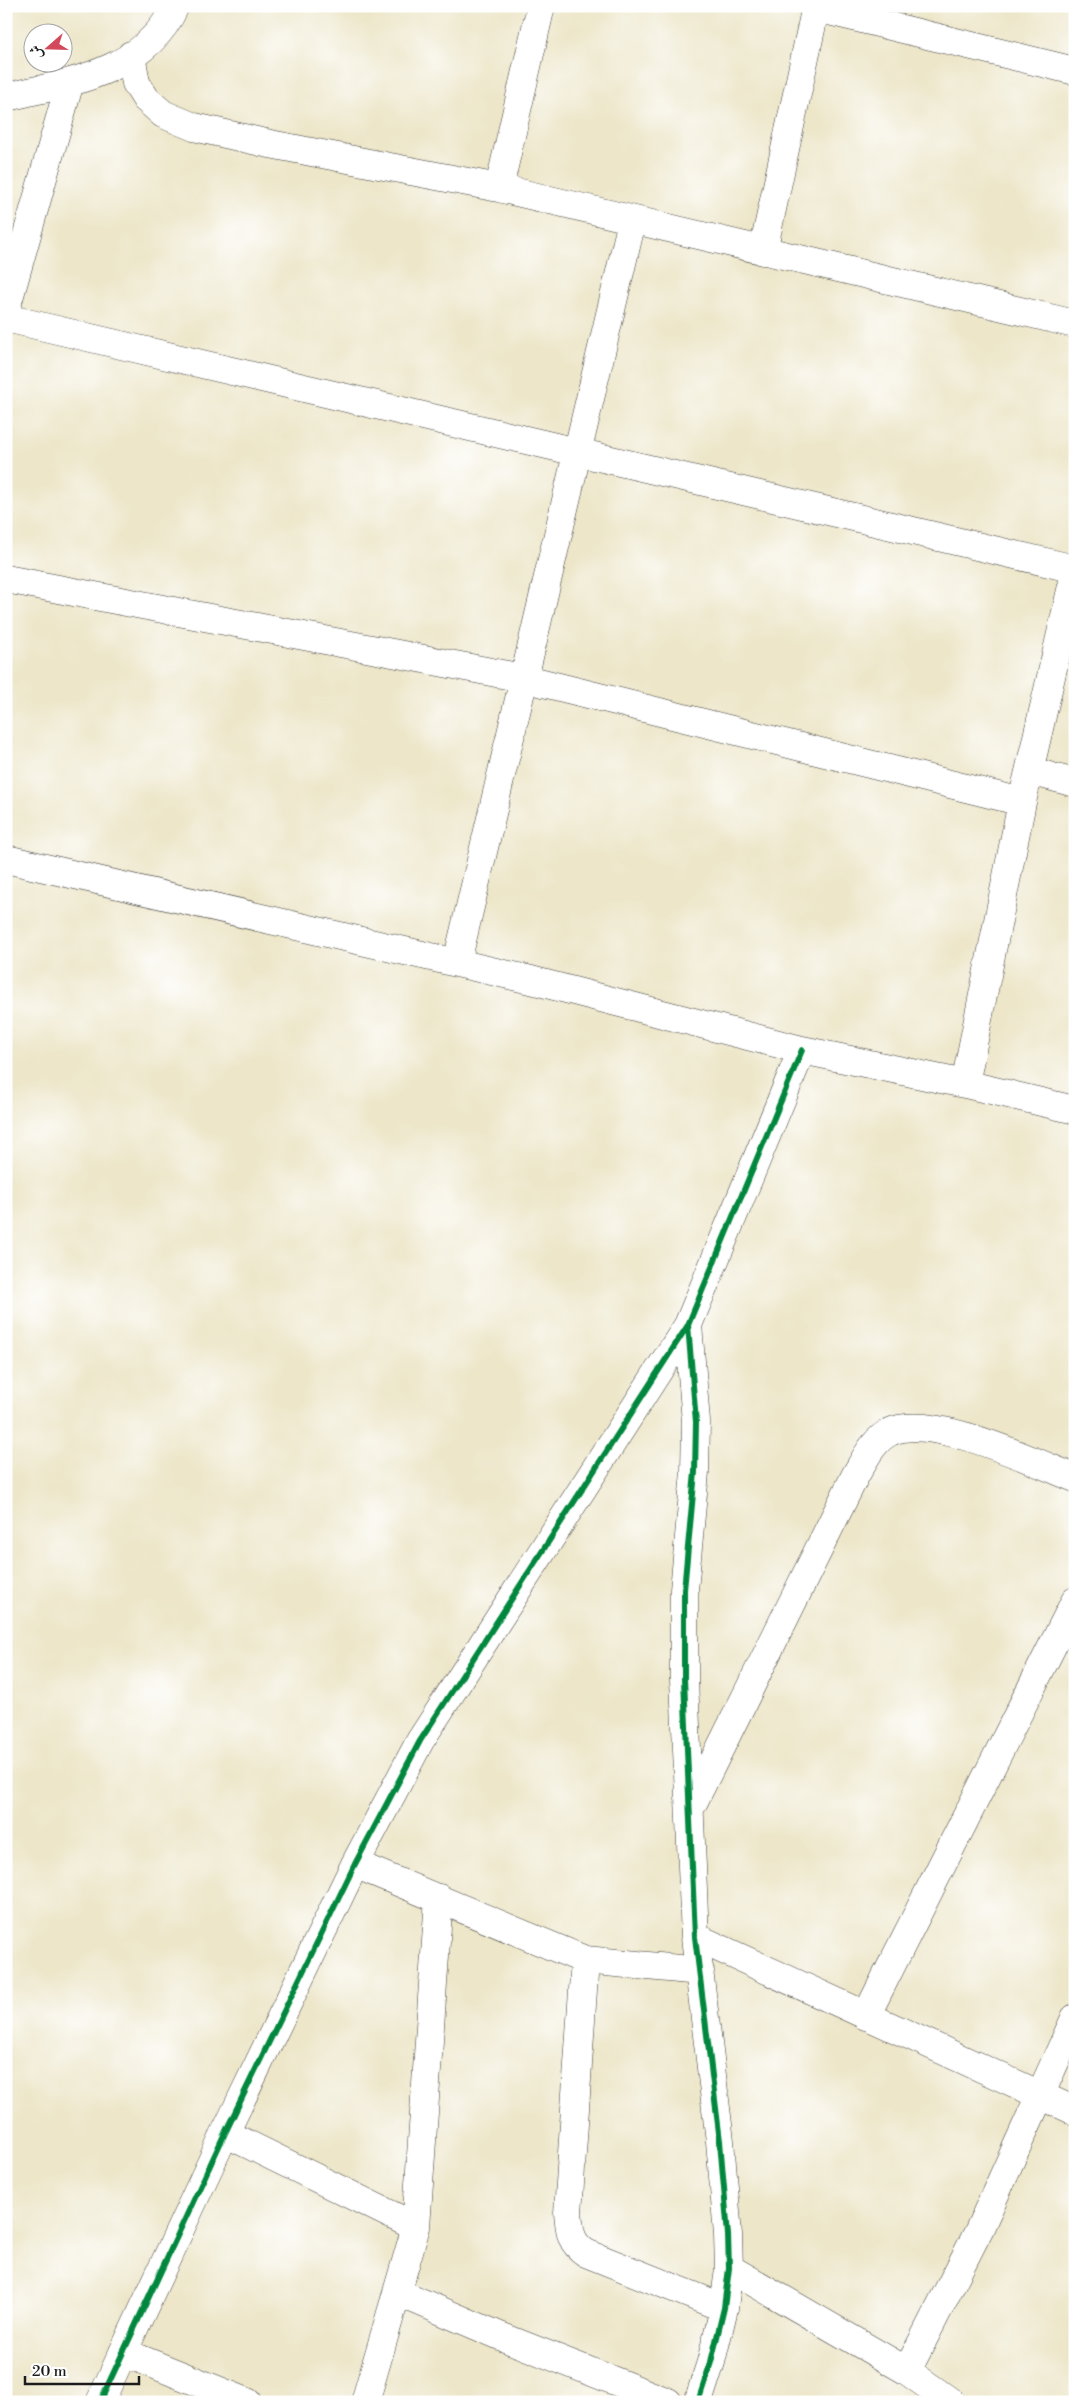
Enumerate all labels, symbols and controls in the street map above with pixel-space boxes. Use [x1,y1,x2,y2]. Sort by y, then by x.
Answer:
north arrow [22,22,72,72]
text: ش [26,42,48,62]
scale bar [25,2353,139,2385]
text: 20 m [32,2362,67,2381]

